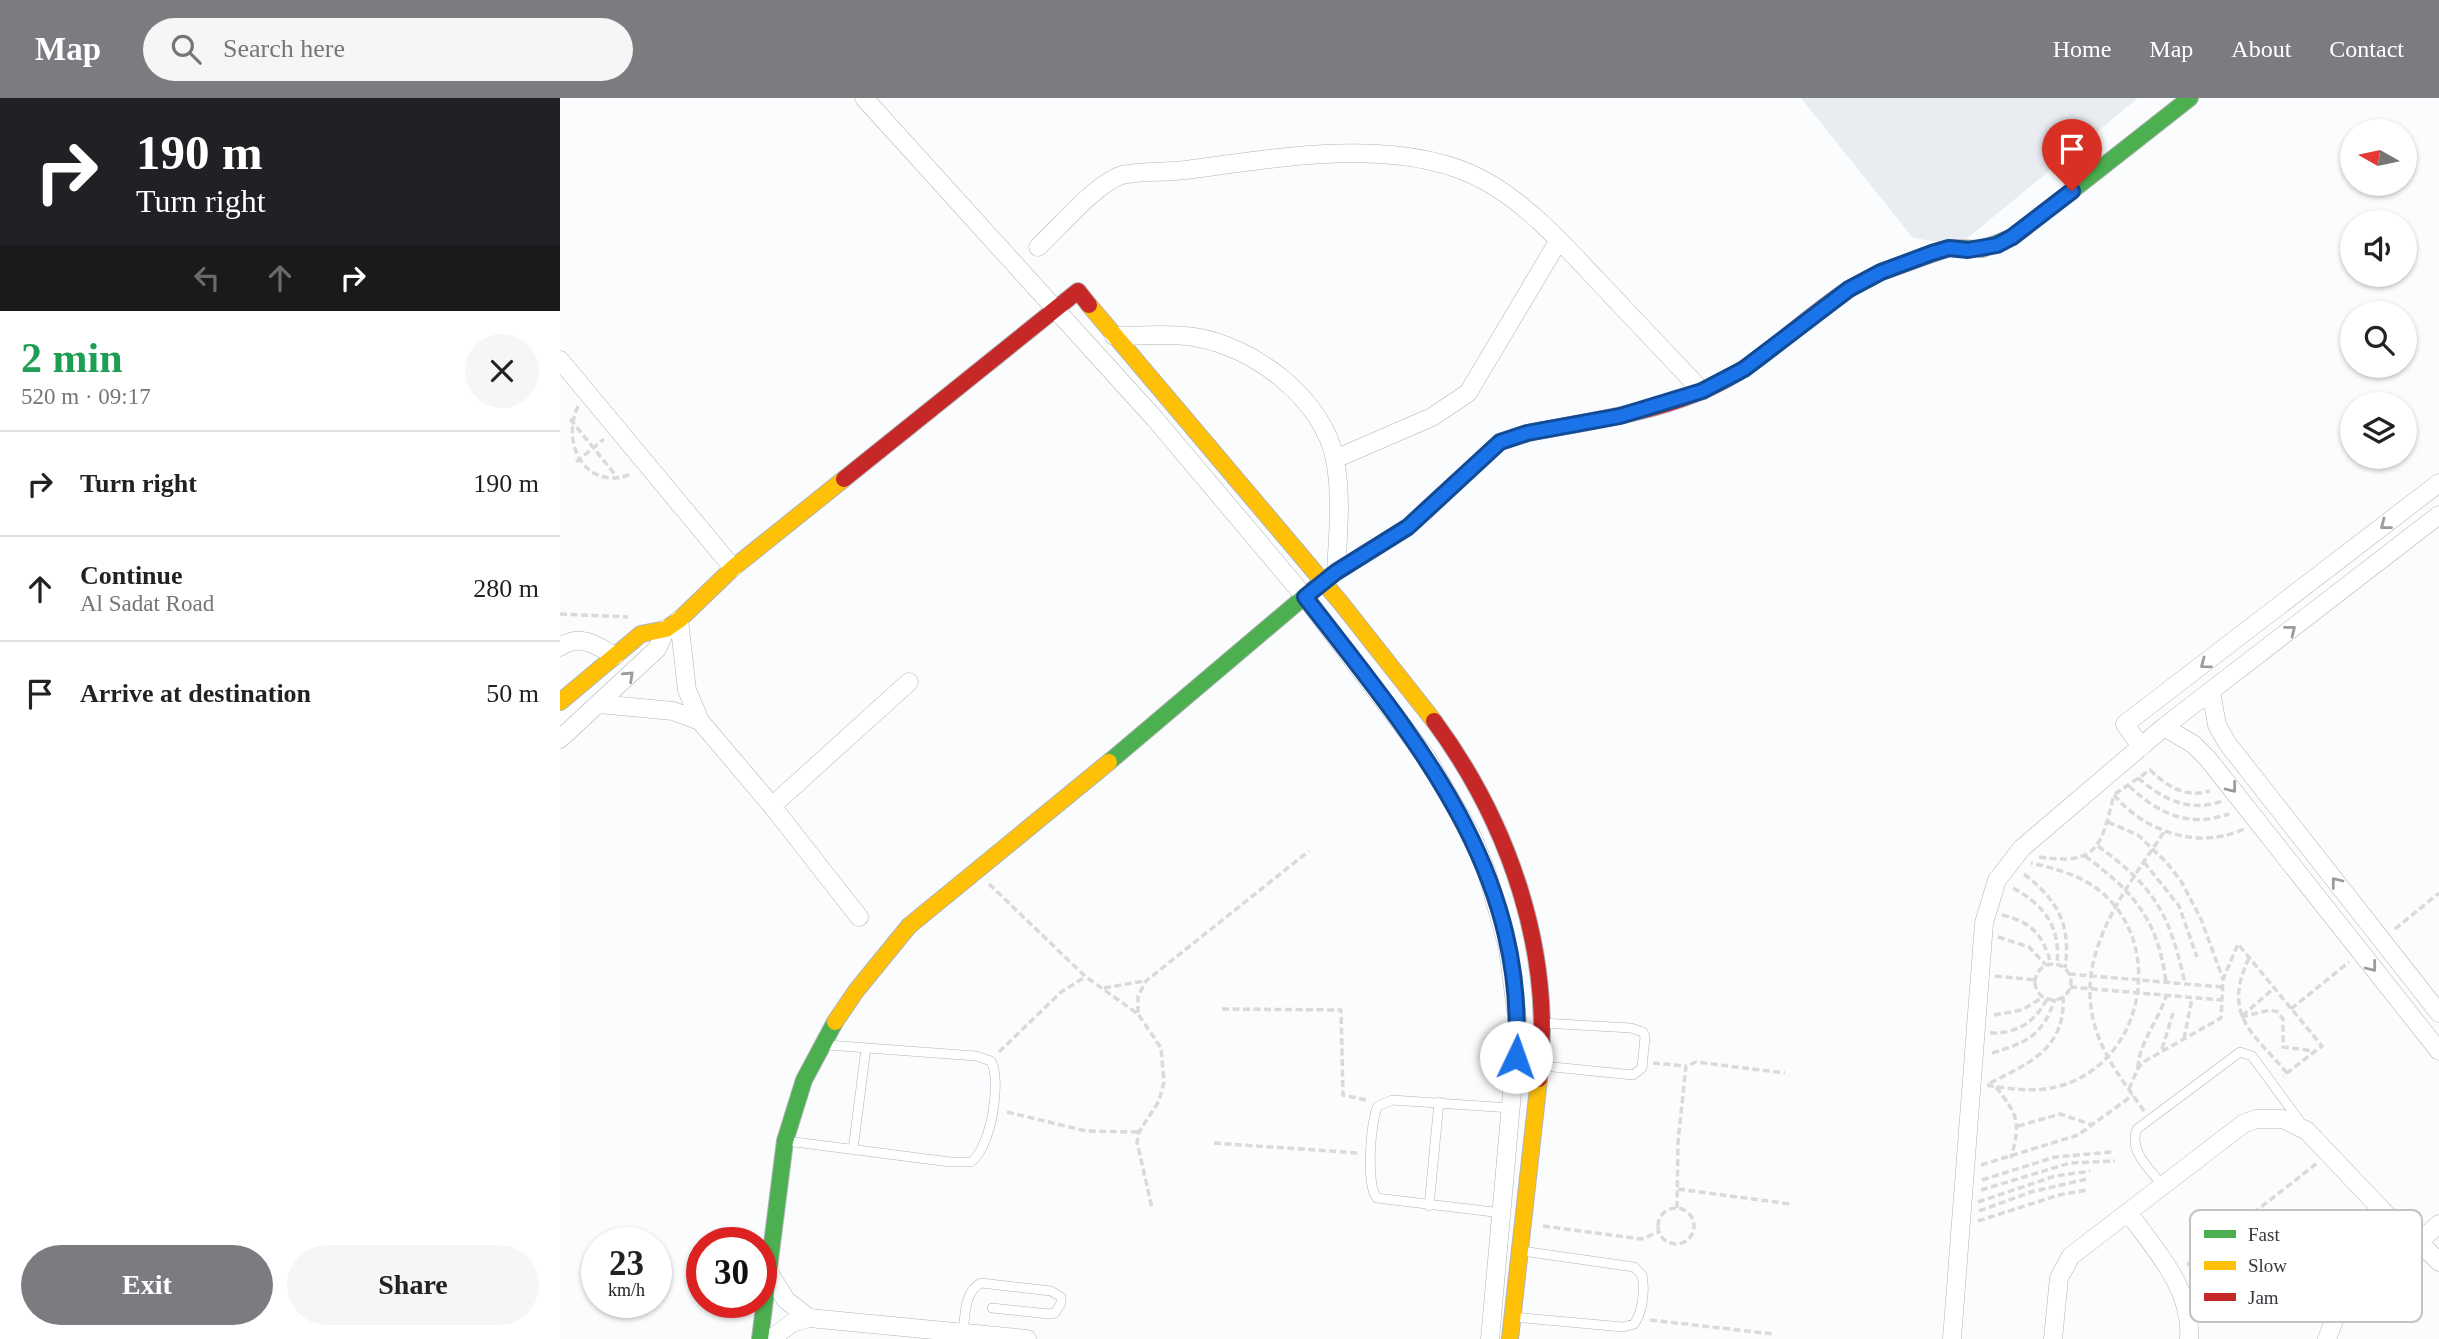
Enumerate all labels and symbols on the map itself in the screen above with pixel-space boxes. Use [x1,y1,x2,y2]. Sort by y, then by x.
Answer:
pin [2042,119,2102,191]
north arrow [2340,119,2417,196]
one-way arrow [2381,516,2393,529]
one-way arrow [2284,625,2296,638]
one-way arrow [2201,655,2213,668]
one-way arrow [621,672,634,685]
one-way arrow [2223,781,2236,793]
one-way arrow [2332,878,2345,890]
one-way arrow [2364,960,2377,972]
position arrow [1479,1020,1553,1094]
legend [2190,1210,2422,1322]
text: Fast [2248,1224,2280,1245]
speed limit sign: 30 [686,1227,777,1318]
text: Slow [2248,1255,2287,1276]
text: Jam [2248,1287,2279,1308]

